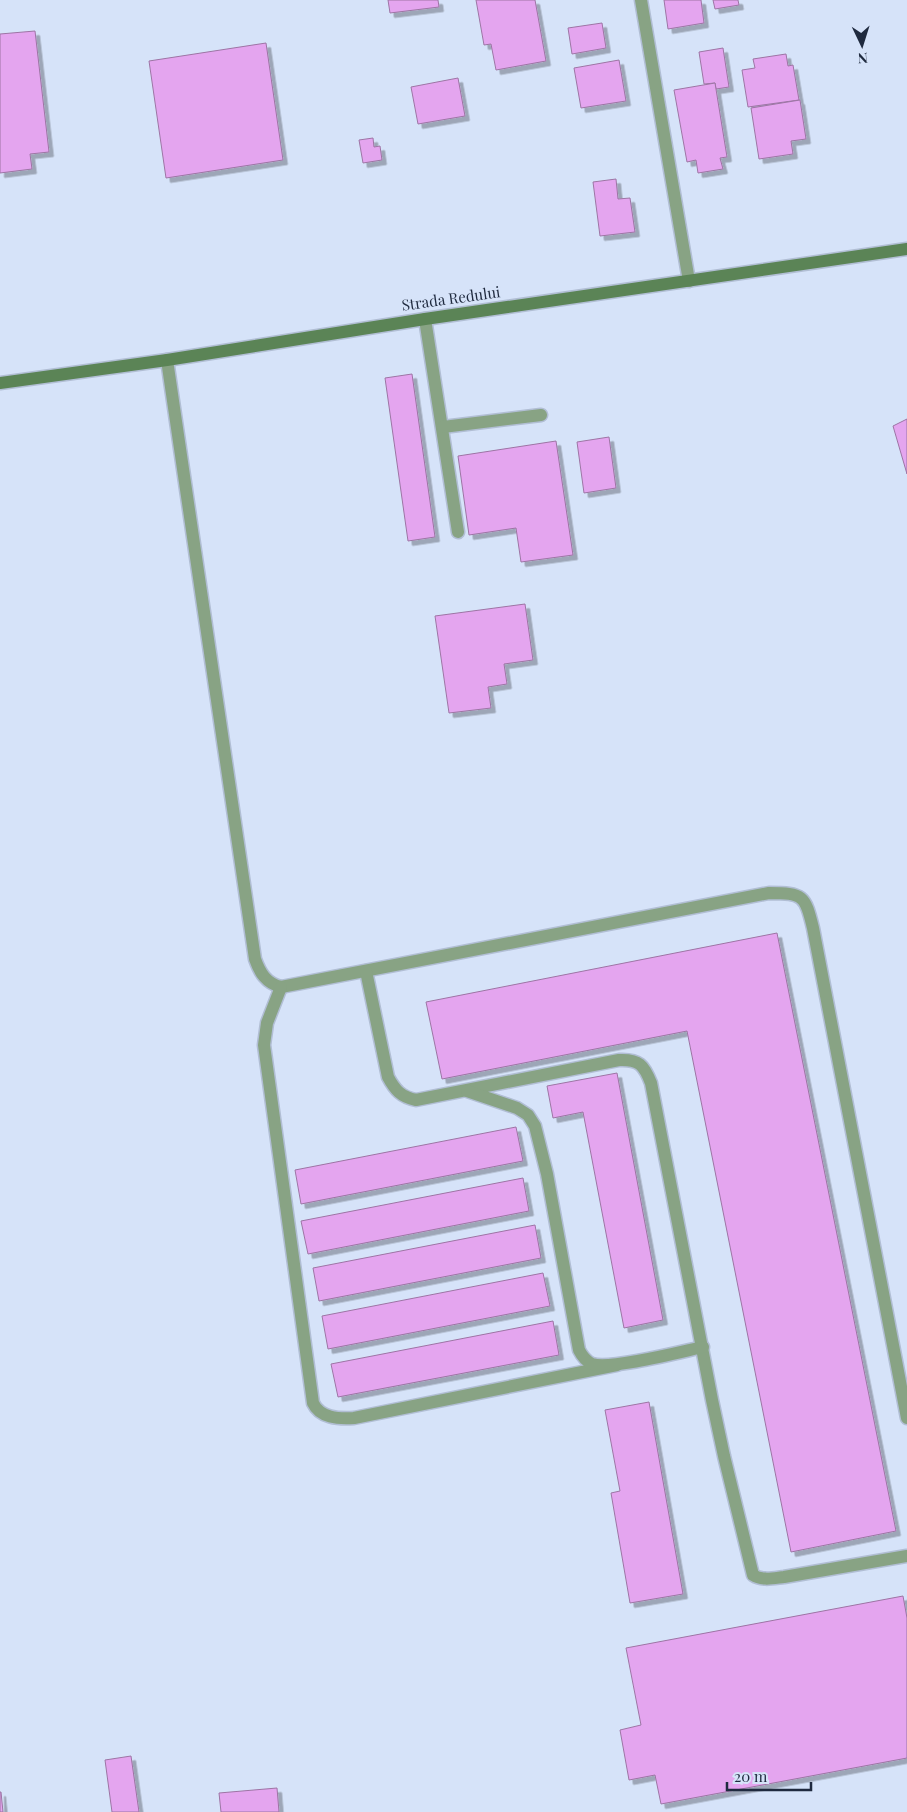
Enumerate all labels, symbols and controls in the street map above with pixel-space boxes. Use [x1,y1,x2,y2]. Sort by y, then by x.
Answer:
north arrow [837,20,887,70]
text: N [857,49,869,68]
street label: Strada Redului [400,281,502,315]
scale bar [727,1760,811,1792]
text: 20 m [734,1766,768,1786]

